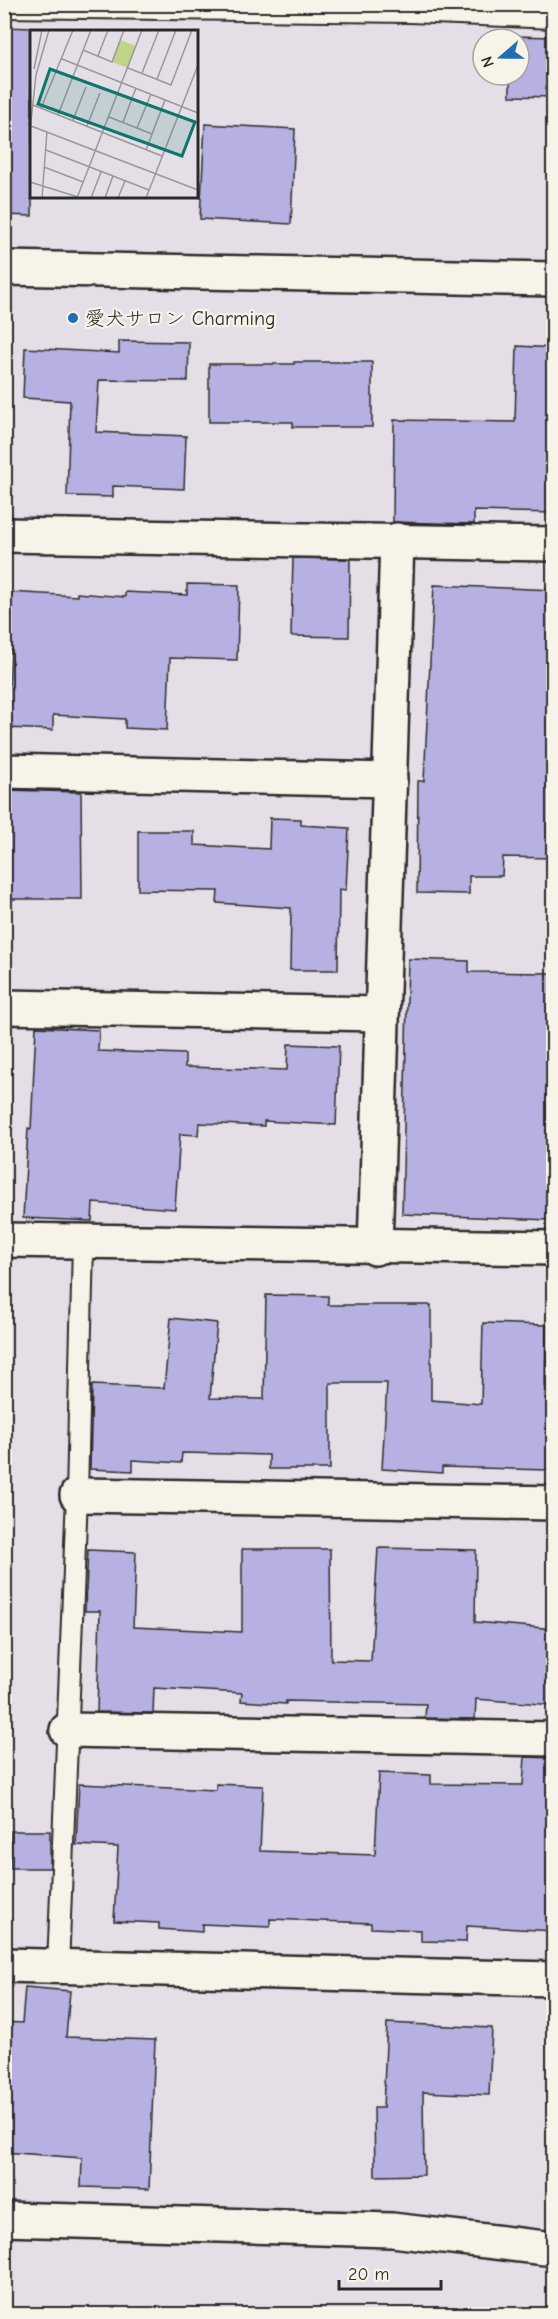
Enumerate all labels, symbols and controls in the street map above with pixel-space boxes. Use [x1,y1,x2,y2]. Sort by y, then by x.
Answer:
north arrow [471,27,531,87]
inset map [30,30,198,198]
text: N [478,54,498,70]
place label: 愛犬サロン Charming [85,307,276,330]
marker: 愛犬サロン Charming [66,311,80,325]
scale bar [339,2253,441,2291]
text: 20 m [348,2264,389,2285]

